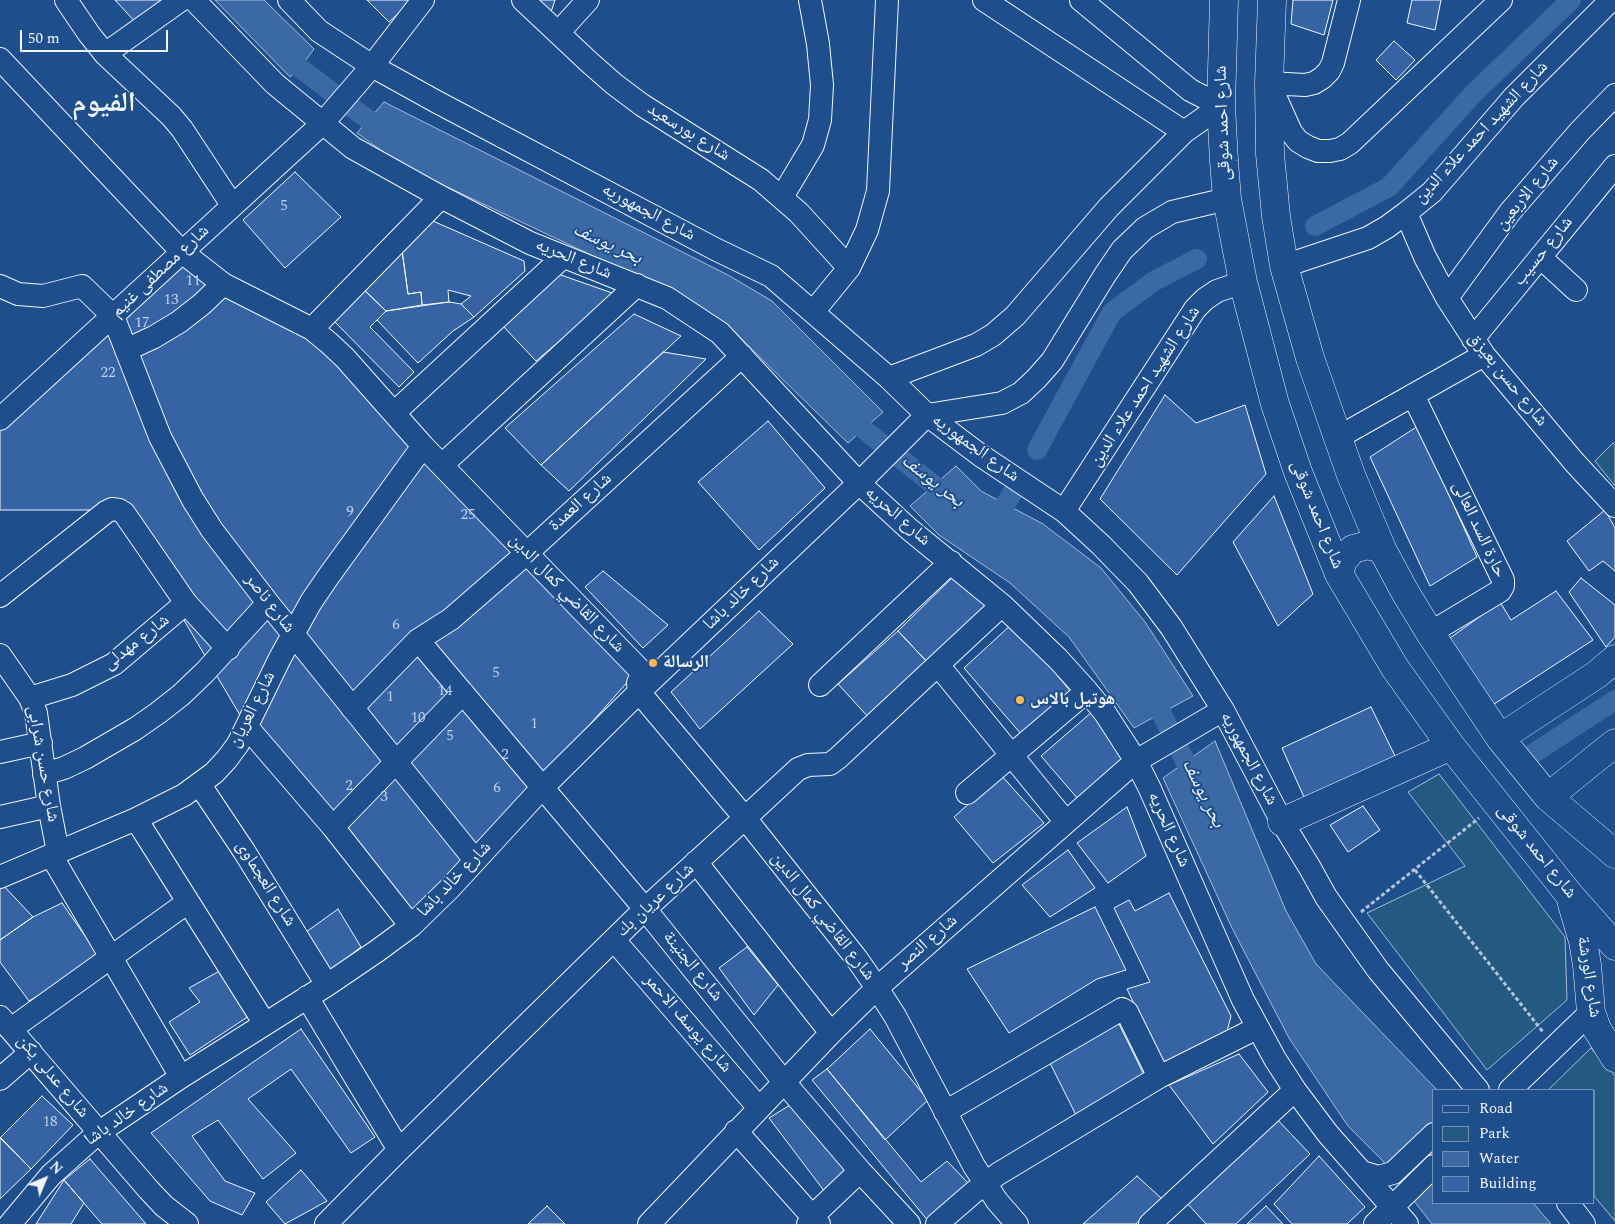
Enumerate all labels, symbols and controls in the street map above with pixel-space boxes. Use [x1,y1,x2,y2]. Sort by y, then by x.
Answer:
scale bar [22,20,170,52]
text: 50 m [28,27,60,50]
street label: شارع الشهيد احمد علاء الدين [1410,57,1554,209]
street label: شارع احمد شوقى [1211,65,1237,181]
district label: الفيوم [72,89,136,123]
street label: شارع بورسعيد [643,99,733,167]
street label: شارع الاربعين [1492,153,1564,235]
street label: شارع الجمهوريه [598,179,698,247]
house number: 5 [280,198,288,216]
street label: شارع حسيب [1509,213,1579,291]
water label: بحر يوسف [569,219,645,271]
street label: شارع مصطفى غنيم [107,221,215,323]
street label: شارع الحريه [532,235,614,285]
house number: 11 [186,273,200,291]
house number: 13 [164,292,178,310]
street label: شارع الشهيد احمد علاء الدين [1086,303,1206,471]
house number: 17 [135,315,149,333]
street label: شارع حسن بعيزق [1462,329,1552,431]
house number: 22 [101,365,115,383]
street label: شارع الجمهوريه [927,410,1023,488]
water label: بحر يوسف [896,450,968,514]
street label: شارع احمد شوقى [1284,458,1348,572]
street label: شارع العمدة [545,469,617,537]
street label: حارة السد العالى [1446,478,1510,582]
street label: شارع الحريه [860,482,934,552]
house number: 9 [346,504,354,522]
house number: 25 [461,507,475,525]
street label: شارع القاضي كمال الدين [504,530,628,658]
street label: شارع خالد باشا [699,552,785,636]
street label: شارع ناصر [239,570,299,638]
street label: شارع مهدلى [99,610,175,676]
house number: 6 [392,617,400,635]
place label: الرسالة [663,652,709,674]
marker: الرسالة [647,657,659,669]
house number: 5 [492,665,500,683]
street label: شارع العريان [225,668,281,752]
house number: 14 [438,683,452,701]
house number: 1 [386,689,394,707]
place label: هوتيل بالاس [1030,689,1115,711]
marker: هوتيل بالاس [1014,694,1026,706]
street label: شارع حسن شرابى [21,704,63,824]
street label: شارع الجمهوريه [1214,709,1282,809]
house number: 10 [411,710,425,728]
house number: 1 [530,716,538,734]
house number: 5 [446,728,454,746]
house number: 2 [501,747,509,765]
water label: بحر يوسف [1176,756,1228,832]
house number: 2 [345,778,353,796]
house number: 6 [493,780,501,798]
house number: 3 [380,789,388,807]
street label: شارع الحريه [1142,789,1194,871]
street label: شارع احمد شوقى [1491,800,1581,904]
street label: شارع العجماوى [230,837,300,931]
street label: شارع خالد باشا [413,837,497,923]
street label: شارع القاضي كمال الدين [765,848,879,986]
street label: شارع عريان بك [612,859,700,943]
street label: شارع النصر [893,911,963,975]
street label: شارع الجنينة [657,928,727,1006]
street label: شارع الورشة [1571,935,1605,1019]
street label: شارع يوسف الاحمر [638,970,736,1078]
street label: شارع عدلى يكن [11,1031,93,1123]
street label: شارع خالد باشا [81,1078,173,1152]
legend [1432,1089,1595,1204]
text: Road [1479,1097,1513,1120]
house number: 18 [43,1114,57,1132]
text: Park [1479,1122,1510,1145]
text: Water [1479,1147,1519,1170]
north arrow [20,1154,70,1204]
text: N [44,1157,67,1180]
text: Building [1479,1172,1536,1195]

